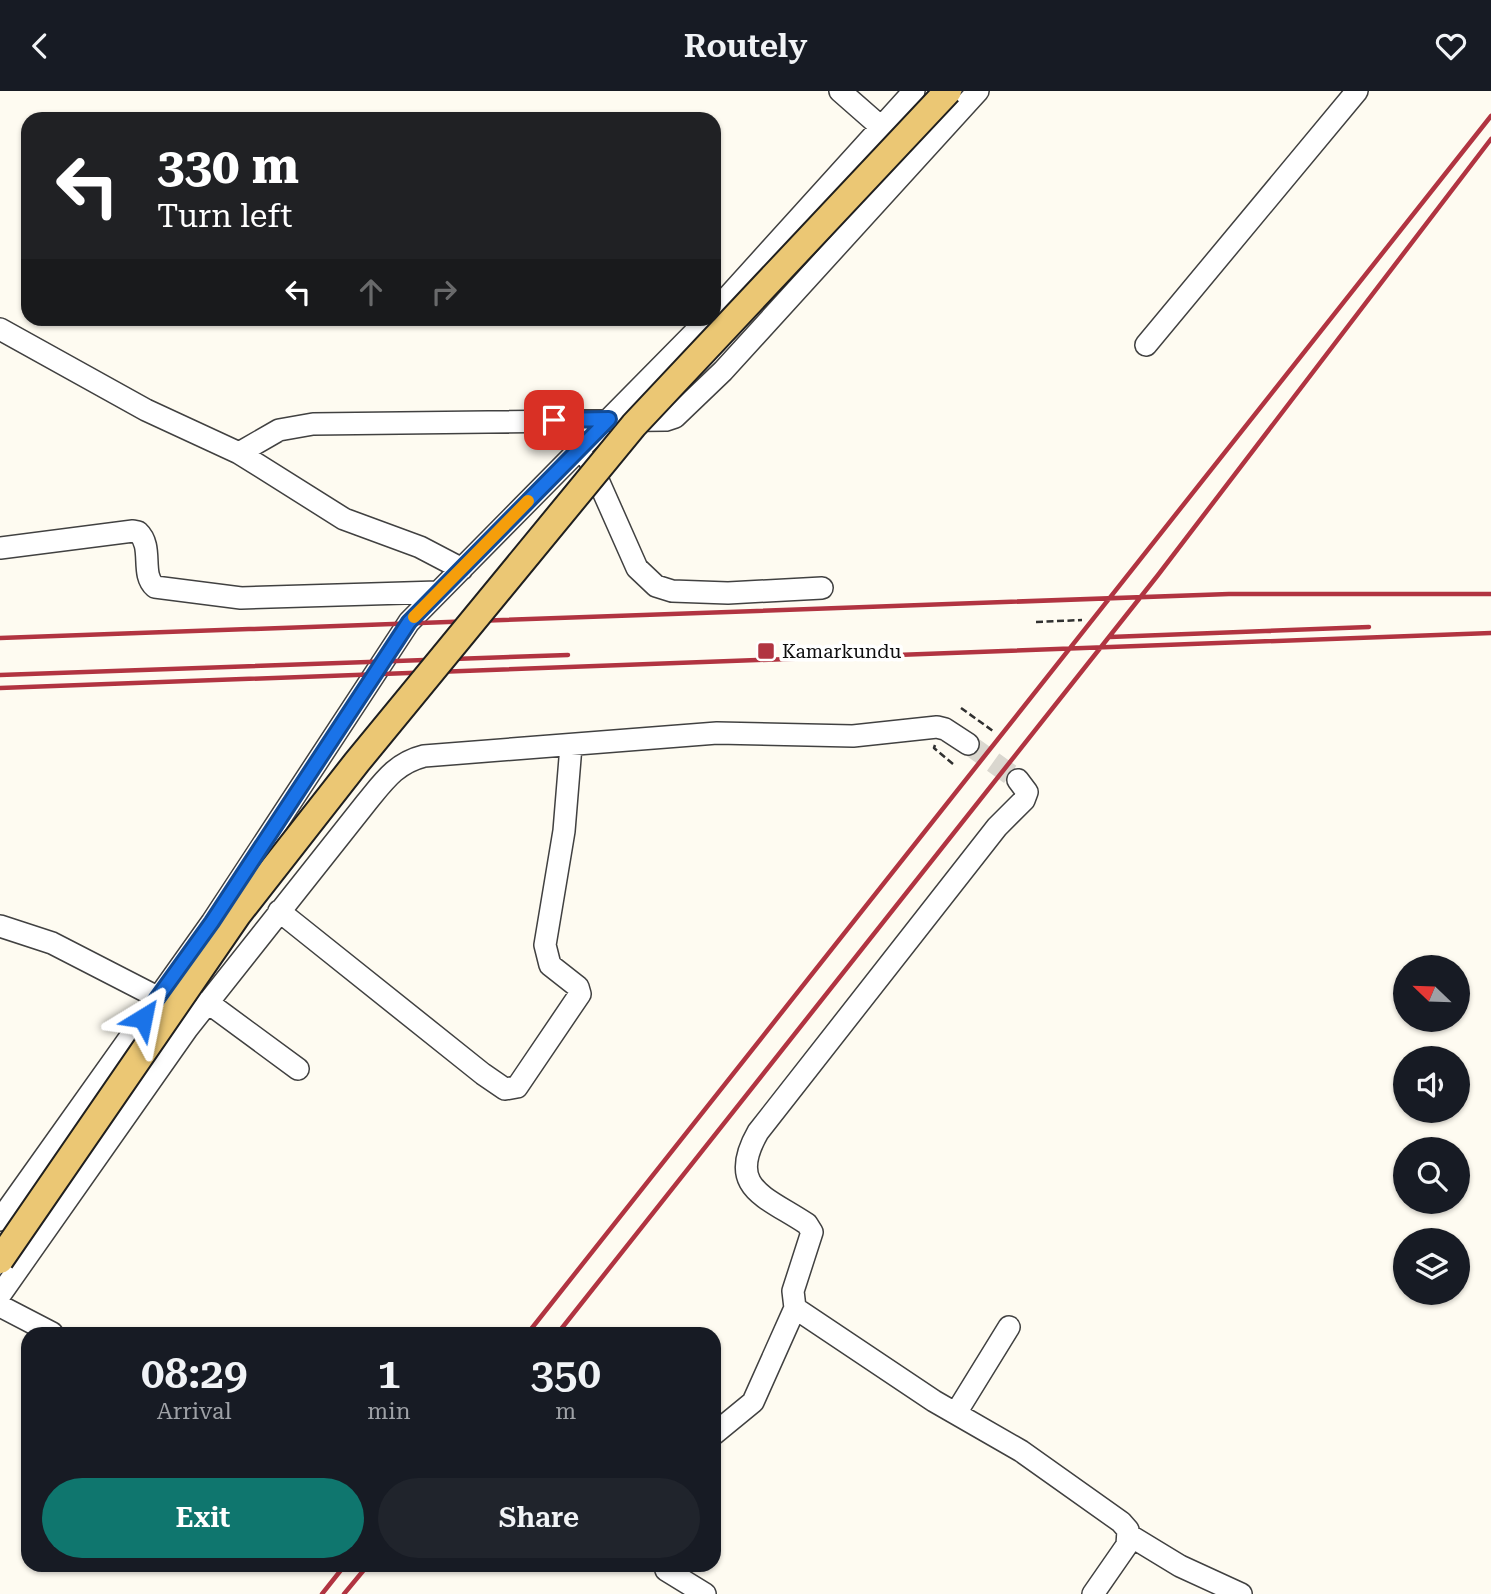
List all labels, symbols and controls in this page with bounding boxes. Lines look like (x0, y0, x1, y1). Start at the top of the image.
icon: back (21, 27, 59, 65)
text: Routely (684, 27, 807, 65)
icon: heart (1432, 27, 1470, 65)
text: 330 m (157, 138, 299, 195)
icon: left (42, 140, 133, 231)
text: Turn left (157, 197, 292, 235)
icon: left (279, 273, 317, 311)
icon: ahead (352, 273, 390, 311)
icon: right (425, 273, 463, 311)
pin (524, 390, 584, 450)
icon: arrive (535, 401, 573, 439)
place label: Kamarkundu (782, 640, 901, 663)
marker: Kamarkundu (756, 641, 776, 661)
north arrow (1393, 955, 1470, 1033)
map controls (1393, 955, 1470, 1305)
position arrow (106, 981, 180, 1055)
button: sound (1393, 1046, 1470, 1123)
button: search (1393, 1137, 1470, 1214)
button: layers (1393, 1228, 1470, 1305)
text: 08:29 (141, 1349, 247, 1398)
text: 1 (377, 1349, 401, 1398)
text: 350 (530, 1349, 601, 1398)
text: Arrival (157, 1398, 232, 1425)
text: min (367, 1398, 411, 1425)
text: m (555, 1398, 576, 1425)
button: Exit (42, 1478, 364, 1558)
button: Share (378, 1478, 700, 1558)

